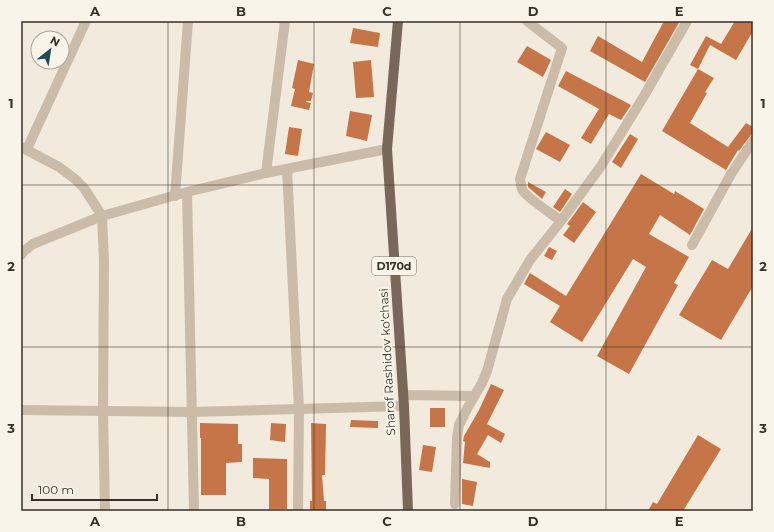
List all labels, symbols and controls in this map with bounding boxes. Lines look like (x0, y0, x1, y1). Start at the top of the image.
text: A (89, 3, 101, 19)
text: B (236, 3, 246, 19)
text: C (382, 3, 392, 19)
text: D (528, 3, 539, 19)
text: E (675, 3, 684, 19)
north arrow (30, 30, 70, 70)
text: N (48, 33, 62, 50)
text: 1 (8, 95, 14, 111)
text: 1 (760, 95, 766, 111)
road number: D170d (372, 257, 416, 275)
text: 2 (7, 258, 15, 274)
text: 2 (759, 258, 767, 274)
street label: Sharof Rashidov ko'chasi (376, 288, 398, 436)
text: 3 (6, 420, 15, 436)
text: 3 (758, 420, 767, 436)
scale bar (32, 476, 157, 502)
text: 100 m (38, 482, 74, 497)
text: A (89, 513, 101, 529)
text: B (236, 513, 246, 529)
text: C (382, 513, 392, 529)
text: D (528, 513, 539, 529)
text: E (675, 513, 684, 529)

